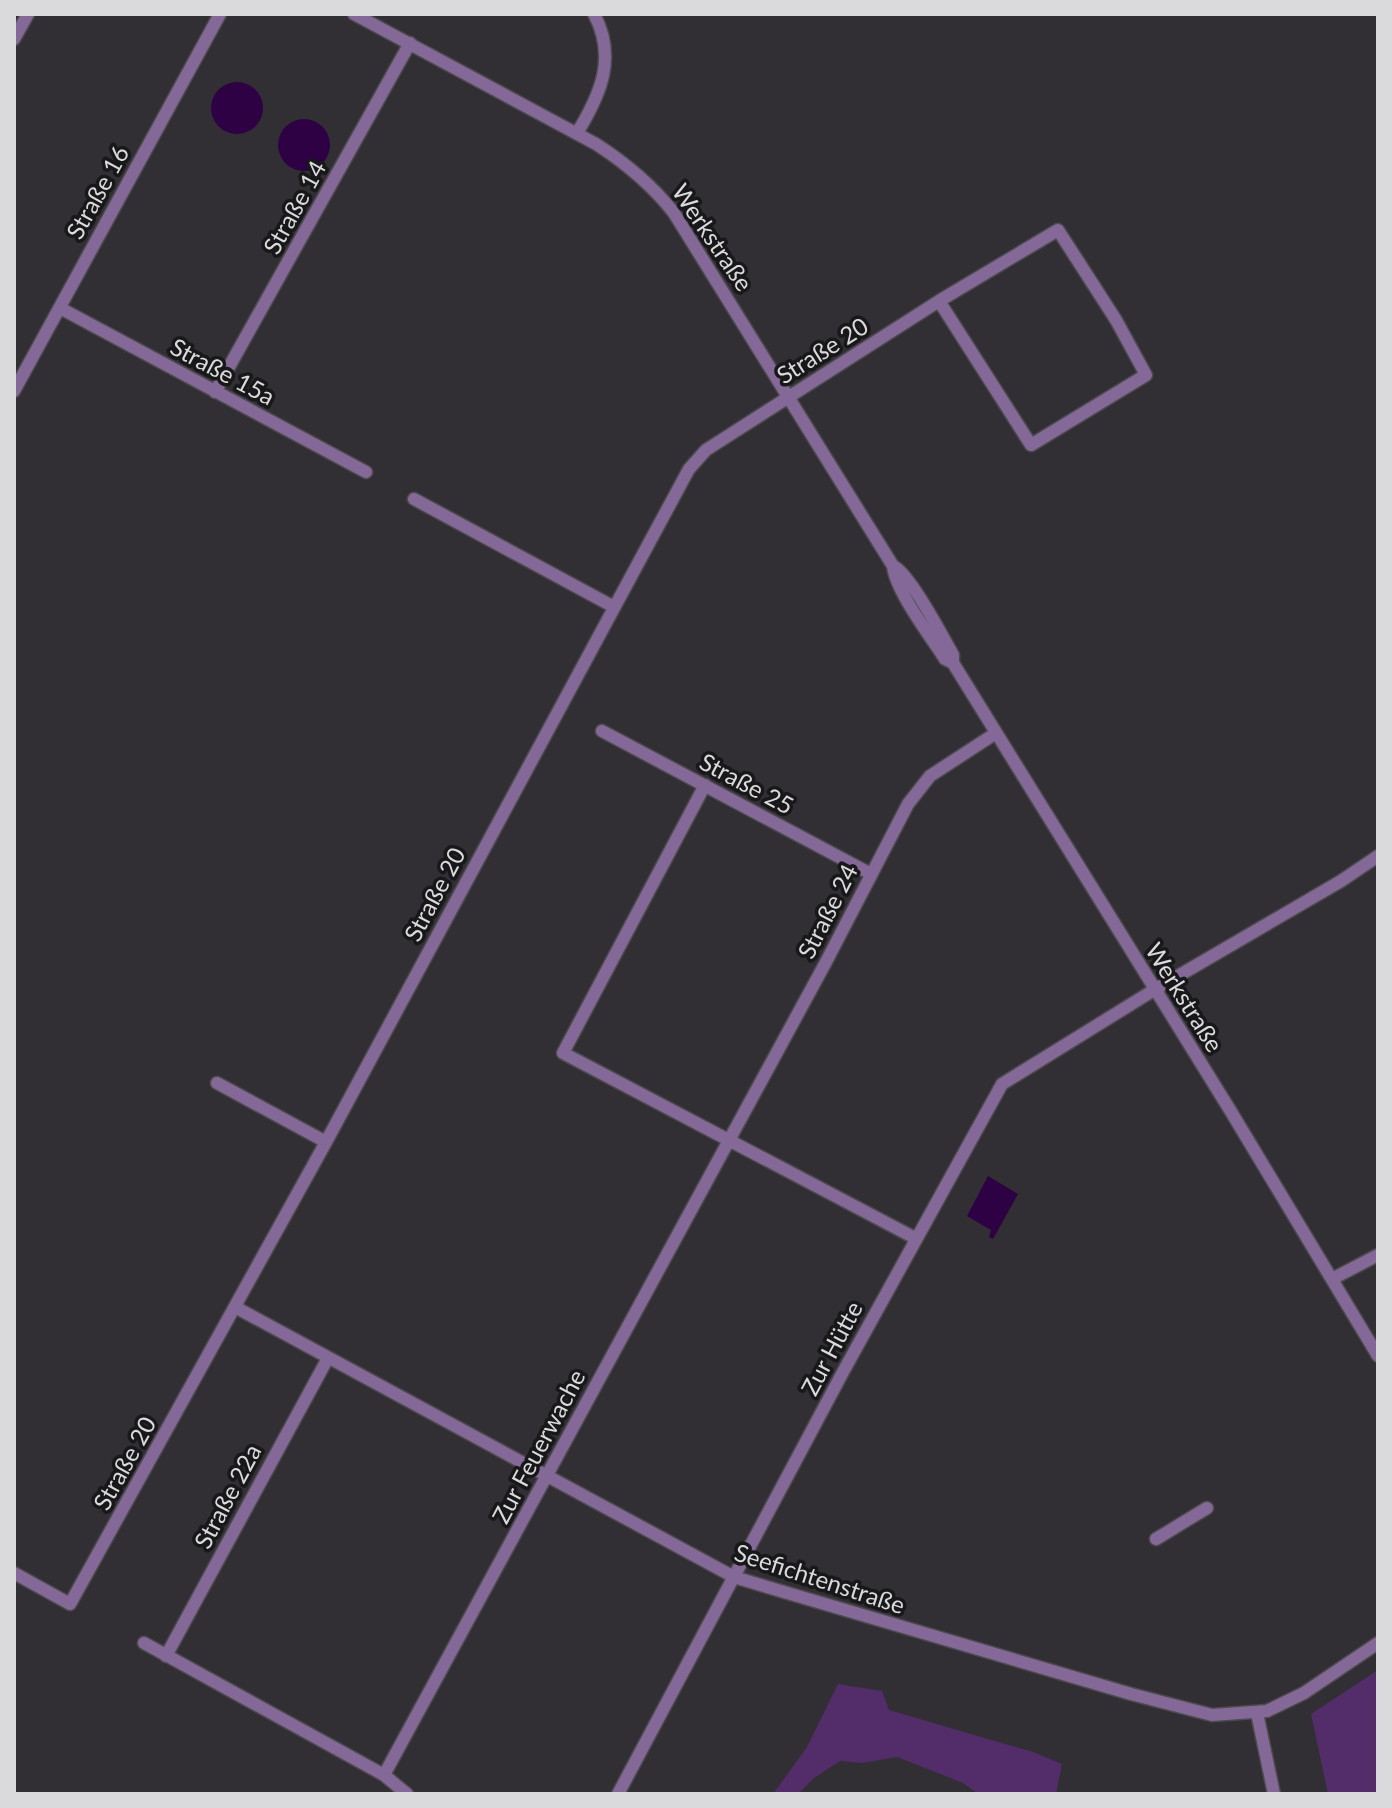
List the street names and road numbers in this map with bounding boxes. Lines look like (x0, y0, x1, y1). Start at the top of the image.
street label: Straße 16 (60, 140, 134, 244)
street label: Straße 14 (257, 155, 331, 259)
street label: Werkstraße (667, 178, 759, 296)
street label: Straße 20 (771, 311, 873, 389)
street label: Straße 15a (166, 331, 280, 411)
street label: Straße 25 (695, 746, 799, 820)
street label: Straße 20 (397, 842, 471, 946)
street label: Straße 24 (791, 859, 863, 963)
street label: Werkstraße (1140, 937, 1230, 1057)
street label: Zur Hütte (794, 1296, 868, 1400)
street label: Zur Feuerwache (485, 1364, 591, 1528)
street label: Straße 20 (87, 1411, 161, 1515)
street label: Straße 22a (187, 1439, 267, 1553)
street label: Seefichtenstraße (731, 1537, 909, 1619)

